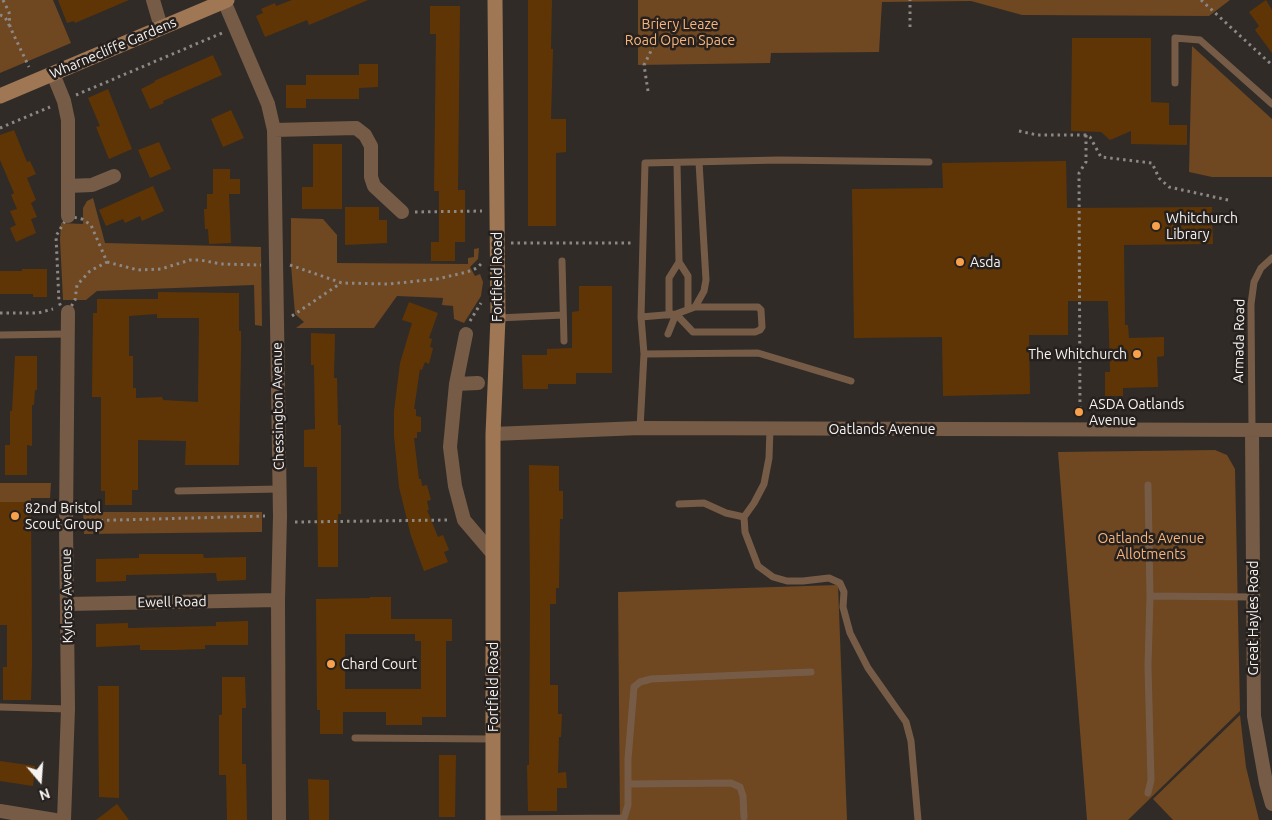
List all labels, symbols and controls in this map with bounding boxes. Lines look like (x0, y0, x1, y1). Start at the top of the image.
street label: Wharnecliffe Gardens (47, 14, 179, 82)
park label: Briery Leaze Road Open Space (625, 16, 735, 48)
place label: Whitchurch Library (1166, 210, 1238, 242)
marker: Whitchurch Library (1150, 220, 1162, 232)
street label: Fortfield Road (489, 232, 505, 322)
place label: Asda (970, 254, 1001, 270)
marker: Asda (954, 256, 966, 268)
street label: Armada Road (1230, 299, 1248, 383)
street label: Chessington Avenue (268, 342, 288, 470)
place label: The Whitchurch (1028, 346, 1127, 362)
marker: The Whitchurch (1131, 348, 1143, 360)
place label: ASDA Oatlands Avenue (1089, 396, 1184, 428)
marker: ASDA Oatlands Avenue (1073, 406, 1085, 418)
street label: Oatlands Avenue (828, 421, 936, 437)
place label: 82nd Bristol Scout Group (25, 500, 103, 532)
marker: 82nd Bristol Scout Group (9, 510, 21, 522)
park label: Oatlands Avenue Allotments (1097, 530, 1205, 562)
street label: Kylross Avenue (58, 548, 76, 644)
street label: Great Hayles Road (1245, 561, 1261, 675)
street label: Ewell Road (137, 593, 207, 611)
street label: Fortfield Road (485, 642, 501, 732)
place label: Chard Court (341, 656, 417, 672)
marker: Chard Court (325, 658, 337, 670)
north arrow (15, 755, 65, 805)
text: N (37, 785, 52, 803)

